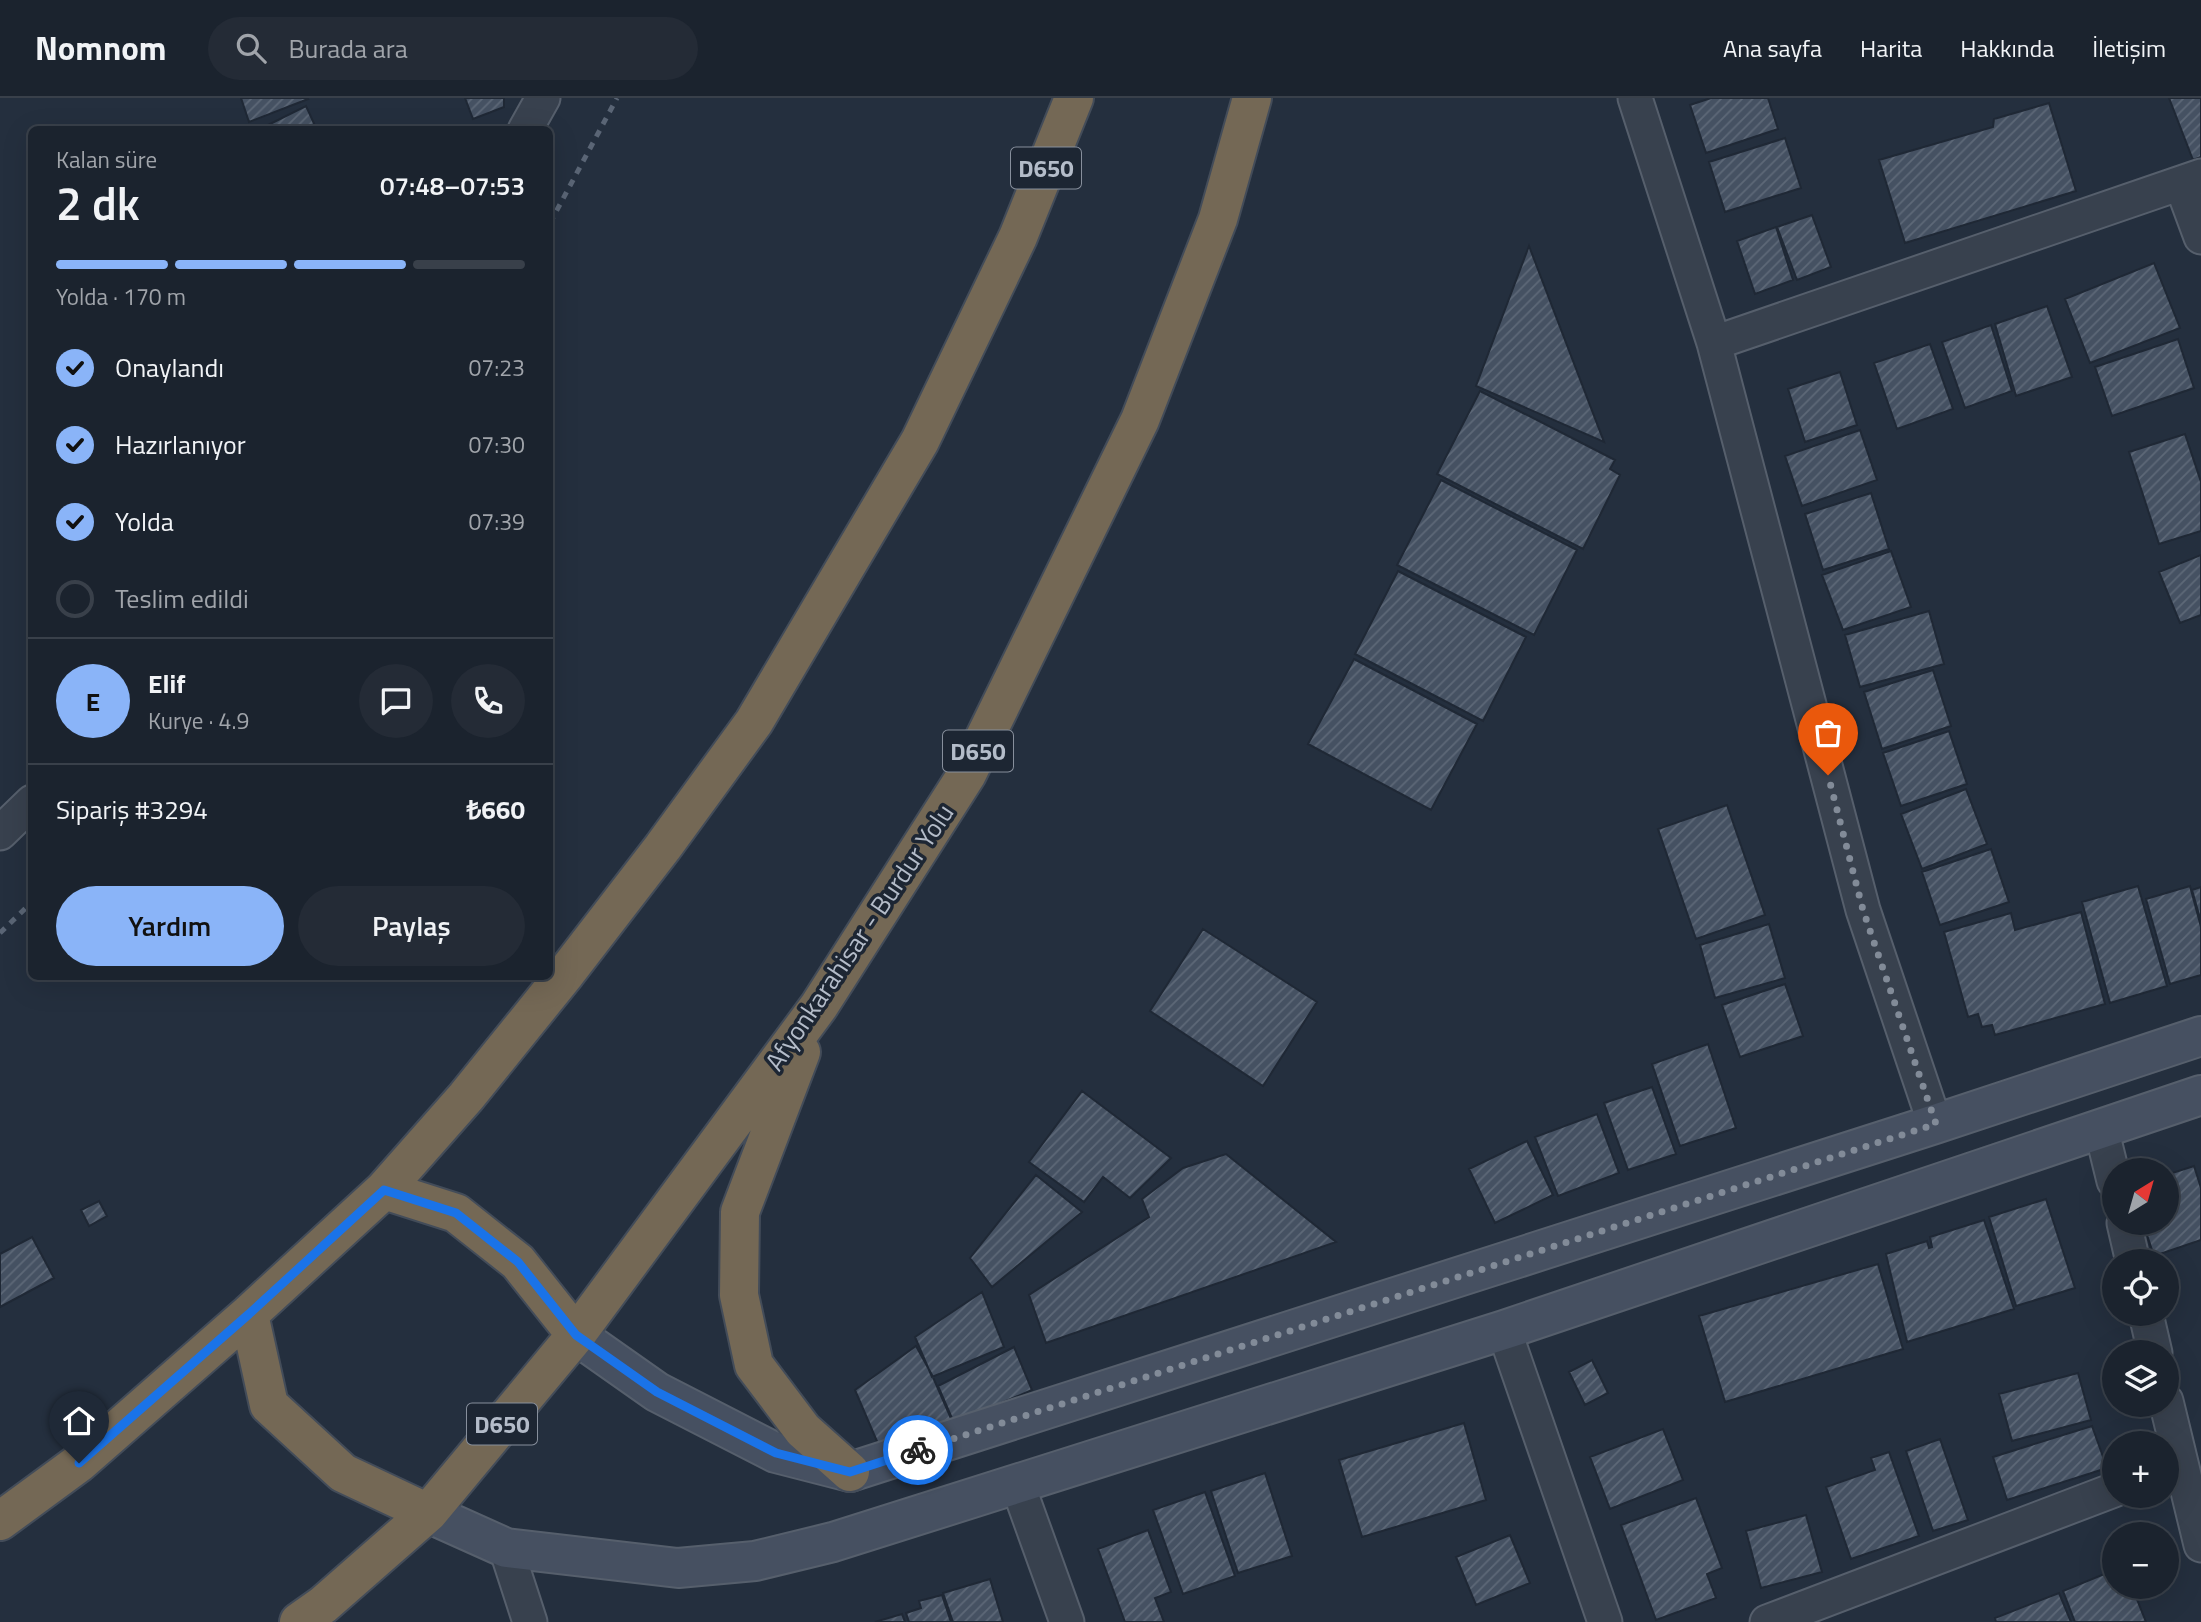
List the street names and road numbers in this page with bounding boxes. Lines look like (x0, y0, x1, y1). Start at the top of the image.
road number: D650 (1011, 148, 1081, 188)
road number: D650 (943, 730, 1013, 772)
street label: Afyonkarahisar - Burdur Yolu (755, 796, 963, 1078)
road number: D650 (467, 1404, 537, 1444)

